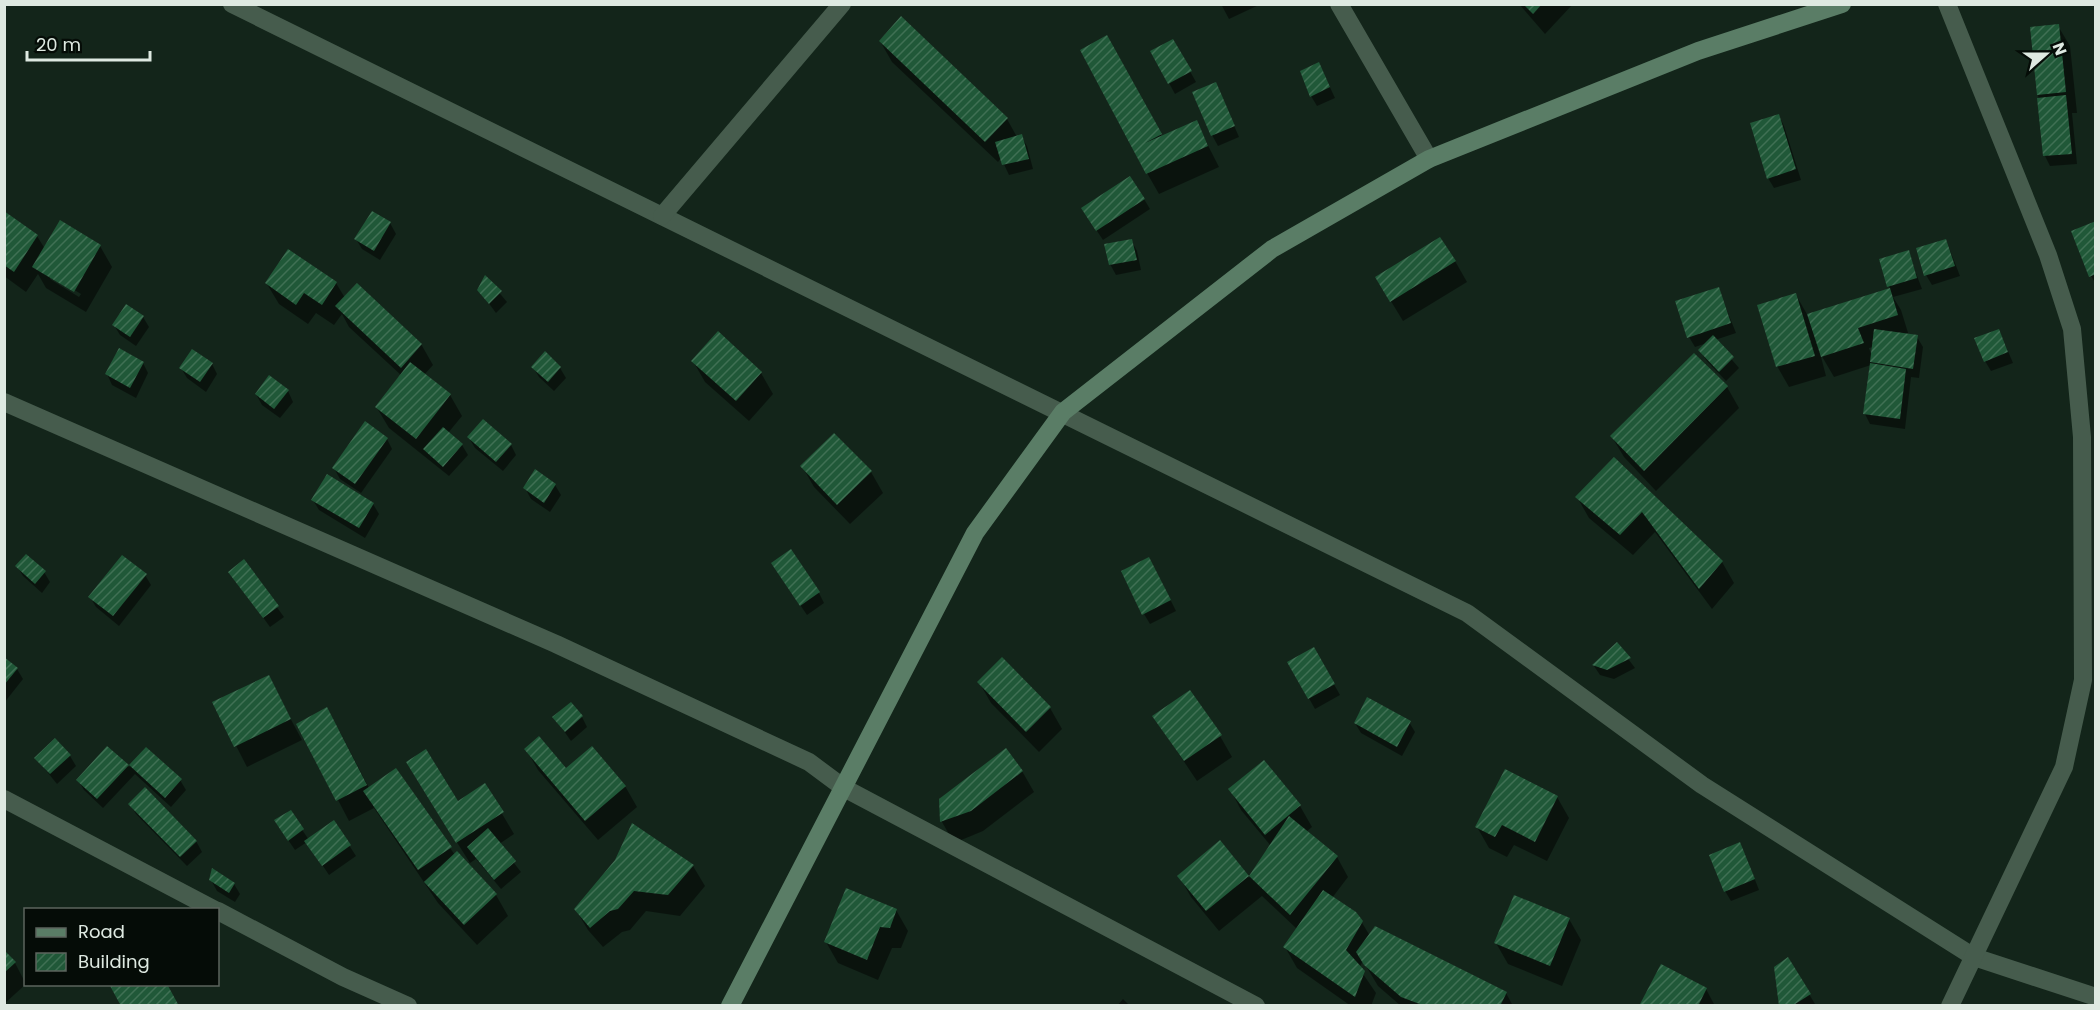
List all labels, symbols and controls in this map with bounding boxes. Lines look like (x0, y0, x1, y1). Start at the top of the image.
scale bar (27, 24, 150, 62)
north arrow (2016, 24, 2076, 84)
text: 20 m (36, 32, 81, 57)
text: N (2047, 39, 2072, 59)
legend (24, 908, 219, 986)
text: Road (78, 919, 125, 944)
text: Building (78, 949, 150, 974)

